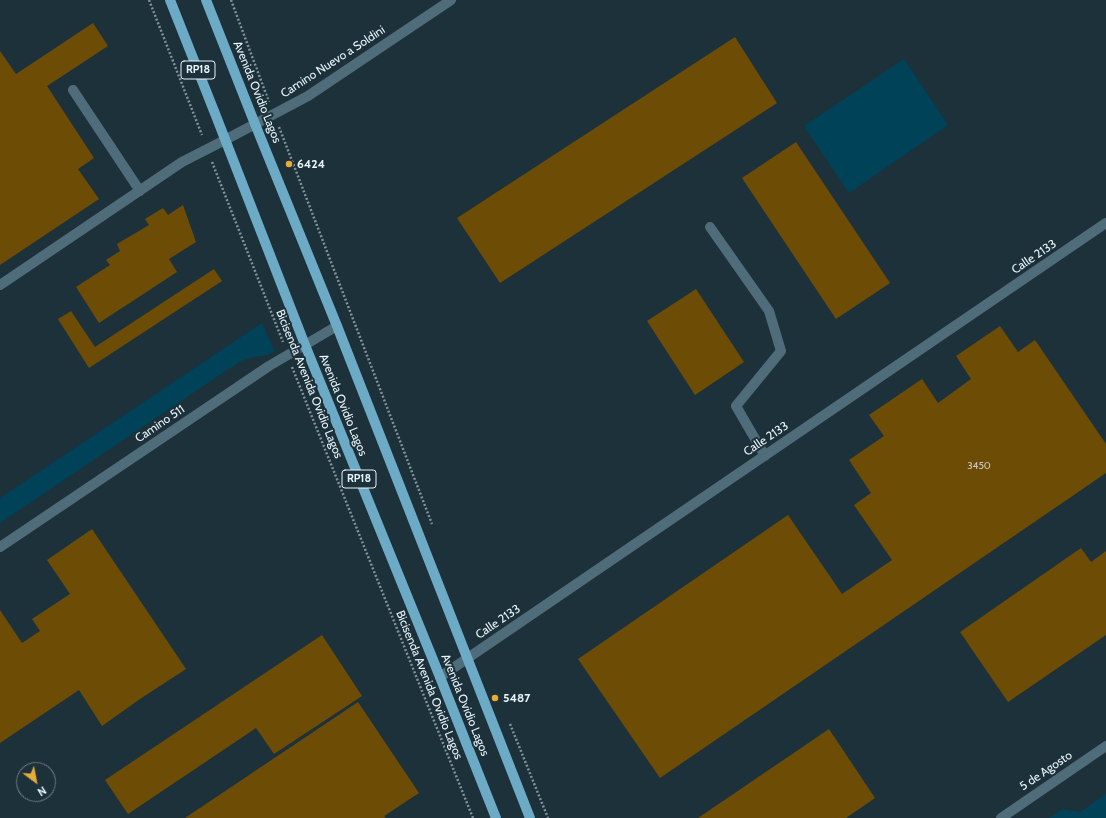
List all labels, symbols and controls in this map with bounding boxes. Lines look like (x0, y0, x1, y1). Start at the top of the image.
street label: Camino Nuevo a Soldini (278, 23, 388, 101)
street label: Avenida Ovidio Lagos (230, 39, 284, 145)
road number: RP18 (181, 61, 215, 79)
place label: 6424 (297, 157, 325, 171)
marker: 6424 (284, 159, 294, 169)
street label: Calle 2133 (1009, 237, 1059, 277)
street label: Bicisenda Avenida Ovidio Lagos (272, 307, 346, 461)
street label: Avenida Ovidio Lagos (316, 352, 370, 458)
street label: Camino 511 (133, 402, 187, 446)
street label: Calle 2133 (741, 419, 791, 459)
house number: 3450 (967, 460, 991, 472)
road number: RP18 (342, 470, 376, 488)
street label: Calle 2133 (473, 602, 523, 642)
street label: Bicisenda Avenida Ovidio Lagos (392, 608, 466, 762)
street label: Avenida Ovidio Lagos (438, 652, 492, 758)
place label: 5487 (503, 691, 530, 705)
marker: 5487 (490, 693, 500, 703)
street label: 5 de Agosto (1017, 748, 1075, 794)
north arrow (16, 762, 56, 802)
text: N (35, 783, 49, 799)

